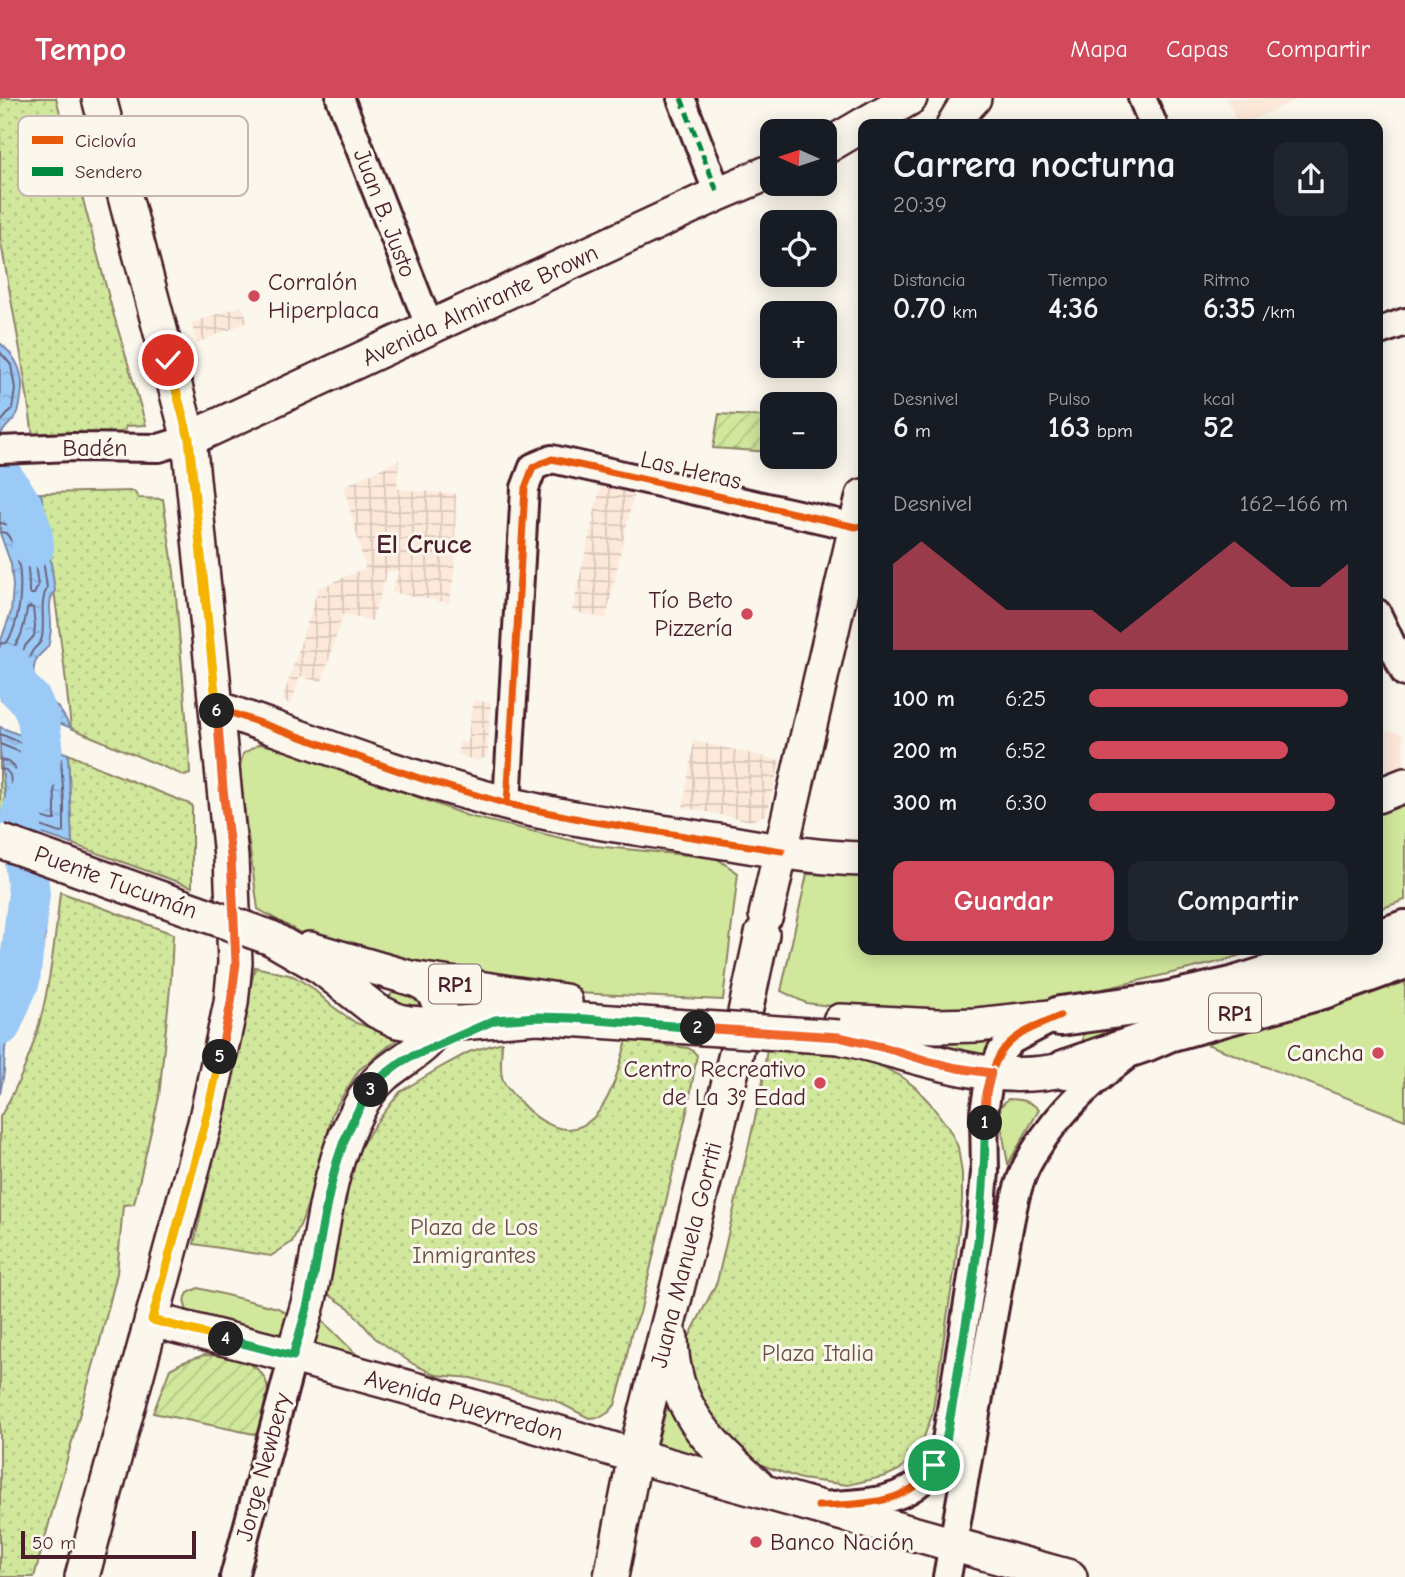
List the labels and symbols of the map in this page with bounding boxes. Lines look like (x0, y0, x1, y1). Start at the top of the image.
legend (18, 116, 248, 196)
north arrow (760, 119, 836, 196)
text: Ciclovía (75, 130, 136, 152)
street label: Juan B. Justo (348, 145, 422, 281)
text: Sendero (75, 161, 142, 183)
street label: Avenida Almirante Brown (358, 238, 602, 372)
place label: Corralón Hiperplaca (268, 268, 379, 324)
marker: Corralón Hiperplaca (246, 288, 262, 304)
pin (138, 330, 198, 390)
street label: Badén (62, 434, 128, 462)
street label: Las Heras (638, 445, 744, 495)
district label: El Cruce (376, 530, 472, 560)
place label: Tío Beto Pizzería (649, 586, 733, 642)
marker: Tío Beto Pizzería (739, 606, 755, 622)
pin: 6 (200, 694, 234, 728)
street label: Puente Tucumán (31, 840, 201, 924)
road number: RP1 (429, 964, 481, 1004)
road number: RP1 (1209, 994, 1261, 1032)
pin: 2 (680, 1010, 716, 1046)
place label: Cancha (1287, 1039, 1364, 1067)
pin: 5 (202, 1040, 238, 1074)
marker: Cancha (1370, 1045, 1386, 1061)
place label: Centro Recreativo de La 3º Edad (624, 1055, 806, 1111)
pin: 3 (354, 1072, 388, 1108)
marker: Centro Recreativo de La 3º Edad (812, 1075, 828, 1091)
pin: 1 (968, 1105, 1002, 1140)
street label: Juana Manuela Gorriti (644, 1139, 728, 1371)
park label: Plaza de Los Inmigrantes (410, 1213, 538, 1269)
pin: 4 (208, 1322, 244, 1356)
park label: Plaza Italia (762, 1339, 874, 1367)
street label: Avenida Pueyrredon (362, 1363, 566, 1447)
street label: Jorge Newbery (230, 1389, 296, 1544)
pin (904, 1435, 964, 1495)
scale bar (21, 1528, 196, 1560)
place label: Banco Nación (770, 1528, 914, 1556)
marker: Banco Nación (748, 1534, 764, 1550)

